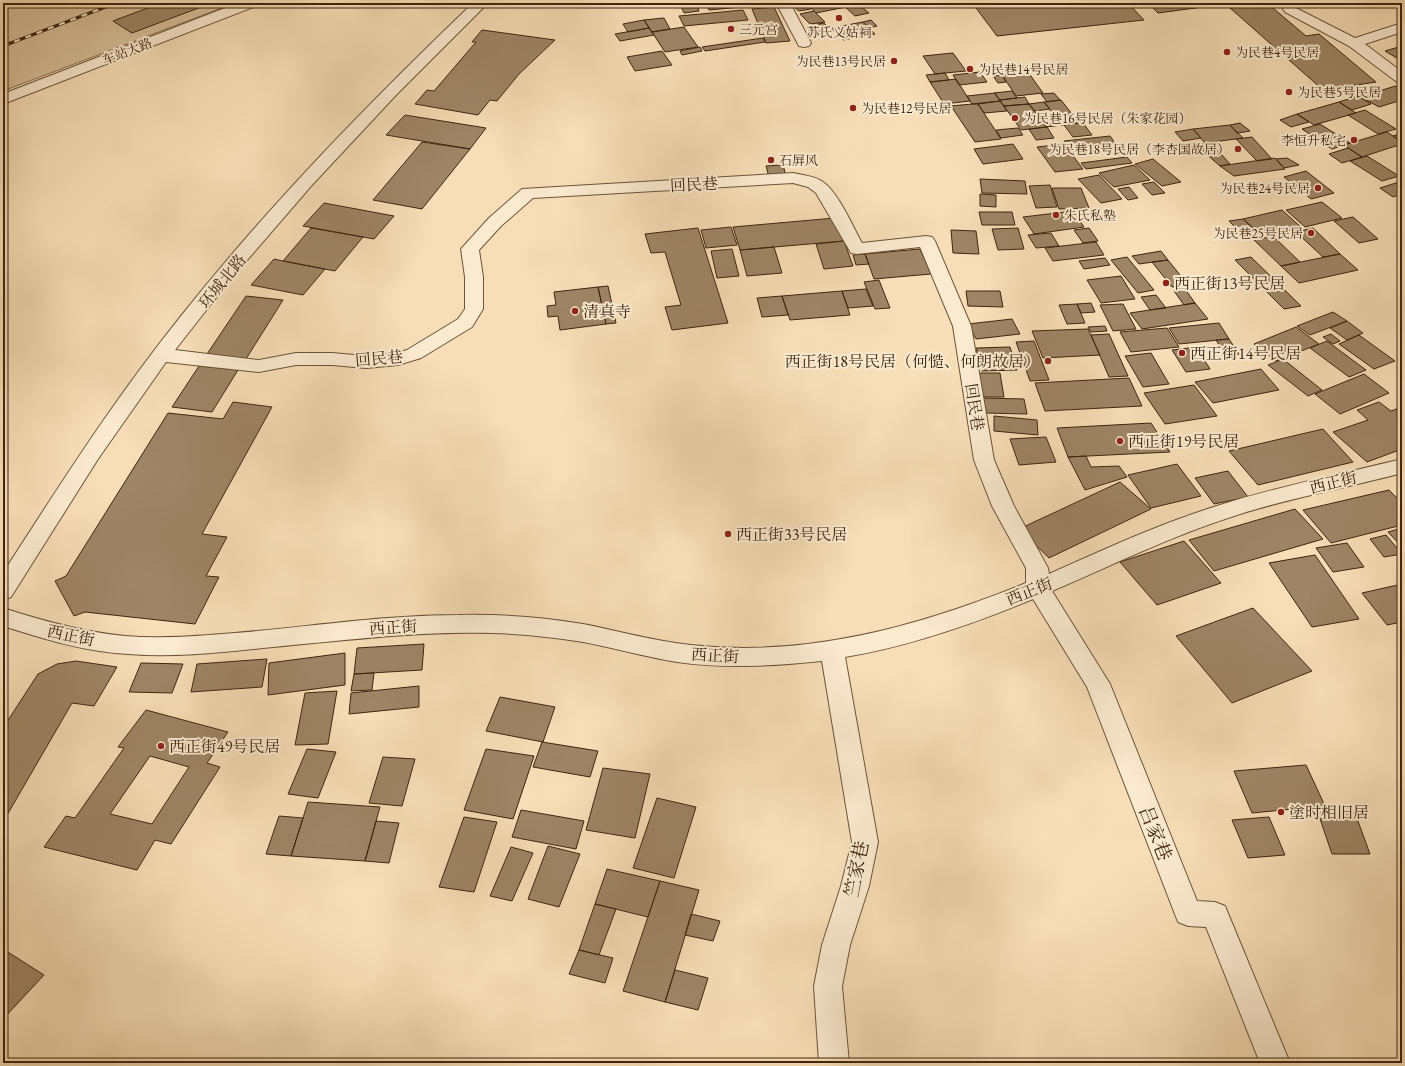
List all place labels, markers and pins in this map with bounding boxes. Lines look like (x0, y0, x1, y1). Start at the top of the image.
marker: 苏氏义姑祠 (834, 13, 844, 23)
place label: 三元宫 (739, 21, 778, 38)
marker: 三元宫 (726, 24, 736, 34)
place label: 苏氏义姑祠 (806, 24, 872, 41)
place label: 为民巷4号民居 (1235, 44, 1319, 61)
marker: 为民巷4号民居 (1222, 47, 1232, 57)
place label: 为民巷13号民居 (796, 53, 886, 70)
marker: 为民巷13号民居 (889, 56, 899, 66)
place label: 为民巷14号民居 (978, 61, 1068, 78)
marker: 为民巷14号民居 (965, 64, 975, 74)
place label: 为民巷5号民居 (1297, 84, 1381, 101)
marker: 为民巷5号民居 (1284, 87, 1294, 97)
place label: 为民巷12号民居 (861, 100, 951, 117)
marker: 为民巷12号民居 (848, 103, 858, 113)
place label: 为民巷16号民居（朱家花园） (1023, 110, 1191, 127)
marker: 为民巷16号民居（朱家花园） (1010, 113, 1020, 123)
place label: 李恒升私宅 (1281, 132, 1346, 149)
marker: 李恒升私宅 (1349, 135, 1359, 145)
place label: 为民巷18号民居（李杏国故居） (1049, 141, 1230, 158)
marker: 为民巷18号民居（李杏国故居） (1233, 144, 1243, 154)
place label: 石屏风 (779, 152, 818, 169)
marker: 石屏风 (766, 155, 776, 165)
place label: 为民巷24号民居 (1220, 180, 1310, 197)
marker: 为民巷24号民居 (1313, 183, 1323, 193)
place label: 朱氏私塾 (1064, 207, 1116, 224)
marker: 朱氏私塾 (1051, 210, 1061, 220)
place label: 为民巷25号民居 (1213, 225, 1303, 242)
marker: 为民巷25号民居 (1306, 228, 1316, 238)
place label: 西正街13号民居 (1174, 273, 1285, 294)
marker: 西正街13号民居 (1161, 278, 1171, 288)
place label: 清真寺 (583, 301, 631, 322)
marker: 清真寺 (570, 306, 580, 316)
place label: 西正街14号民居 (1190, 343, 1301, 364)
marker: 西正街14号民居 (1177, 348, 1187, 358)
place label: 西正街18号民居（何慥、何朗故居） (785, 351, 1040, 372)
marker: 西正街18号民居（何慥、何朗故居） (1043, 356, 1053, 366)
place label: 西正街19号民居 (1128, 431, 1239, 452)
marker: 西正街19号民居 (1115, 436, 1125, 446)
place label: 西正街33号民居 (736, 524, 847, 545)
marker: 西正街33号民居 (723, 529, 733, 539)
place label: 西正街49号民居 (169, 736, 280, 757)
marker: 西正街49号民居 (156, 741, 166, 751)
place label: 塗时相旧居 (1289, 802, 1369, 823)
marker: 塗时相旧居 (1276, 807, 1286, 817)

